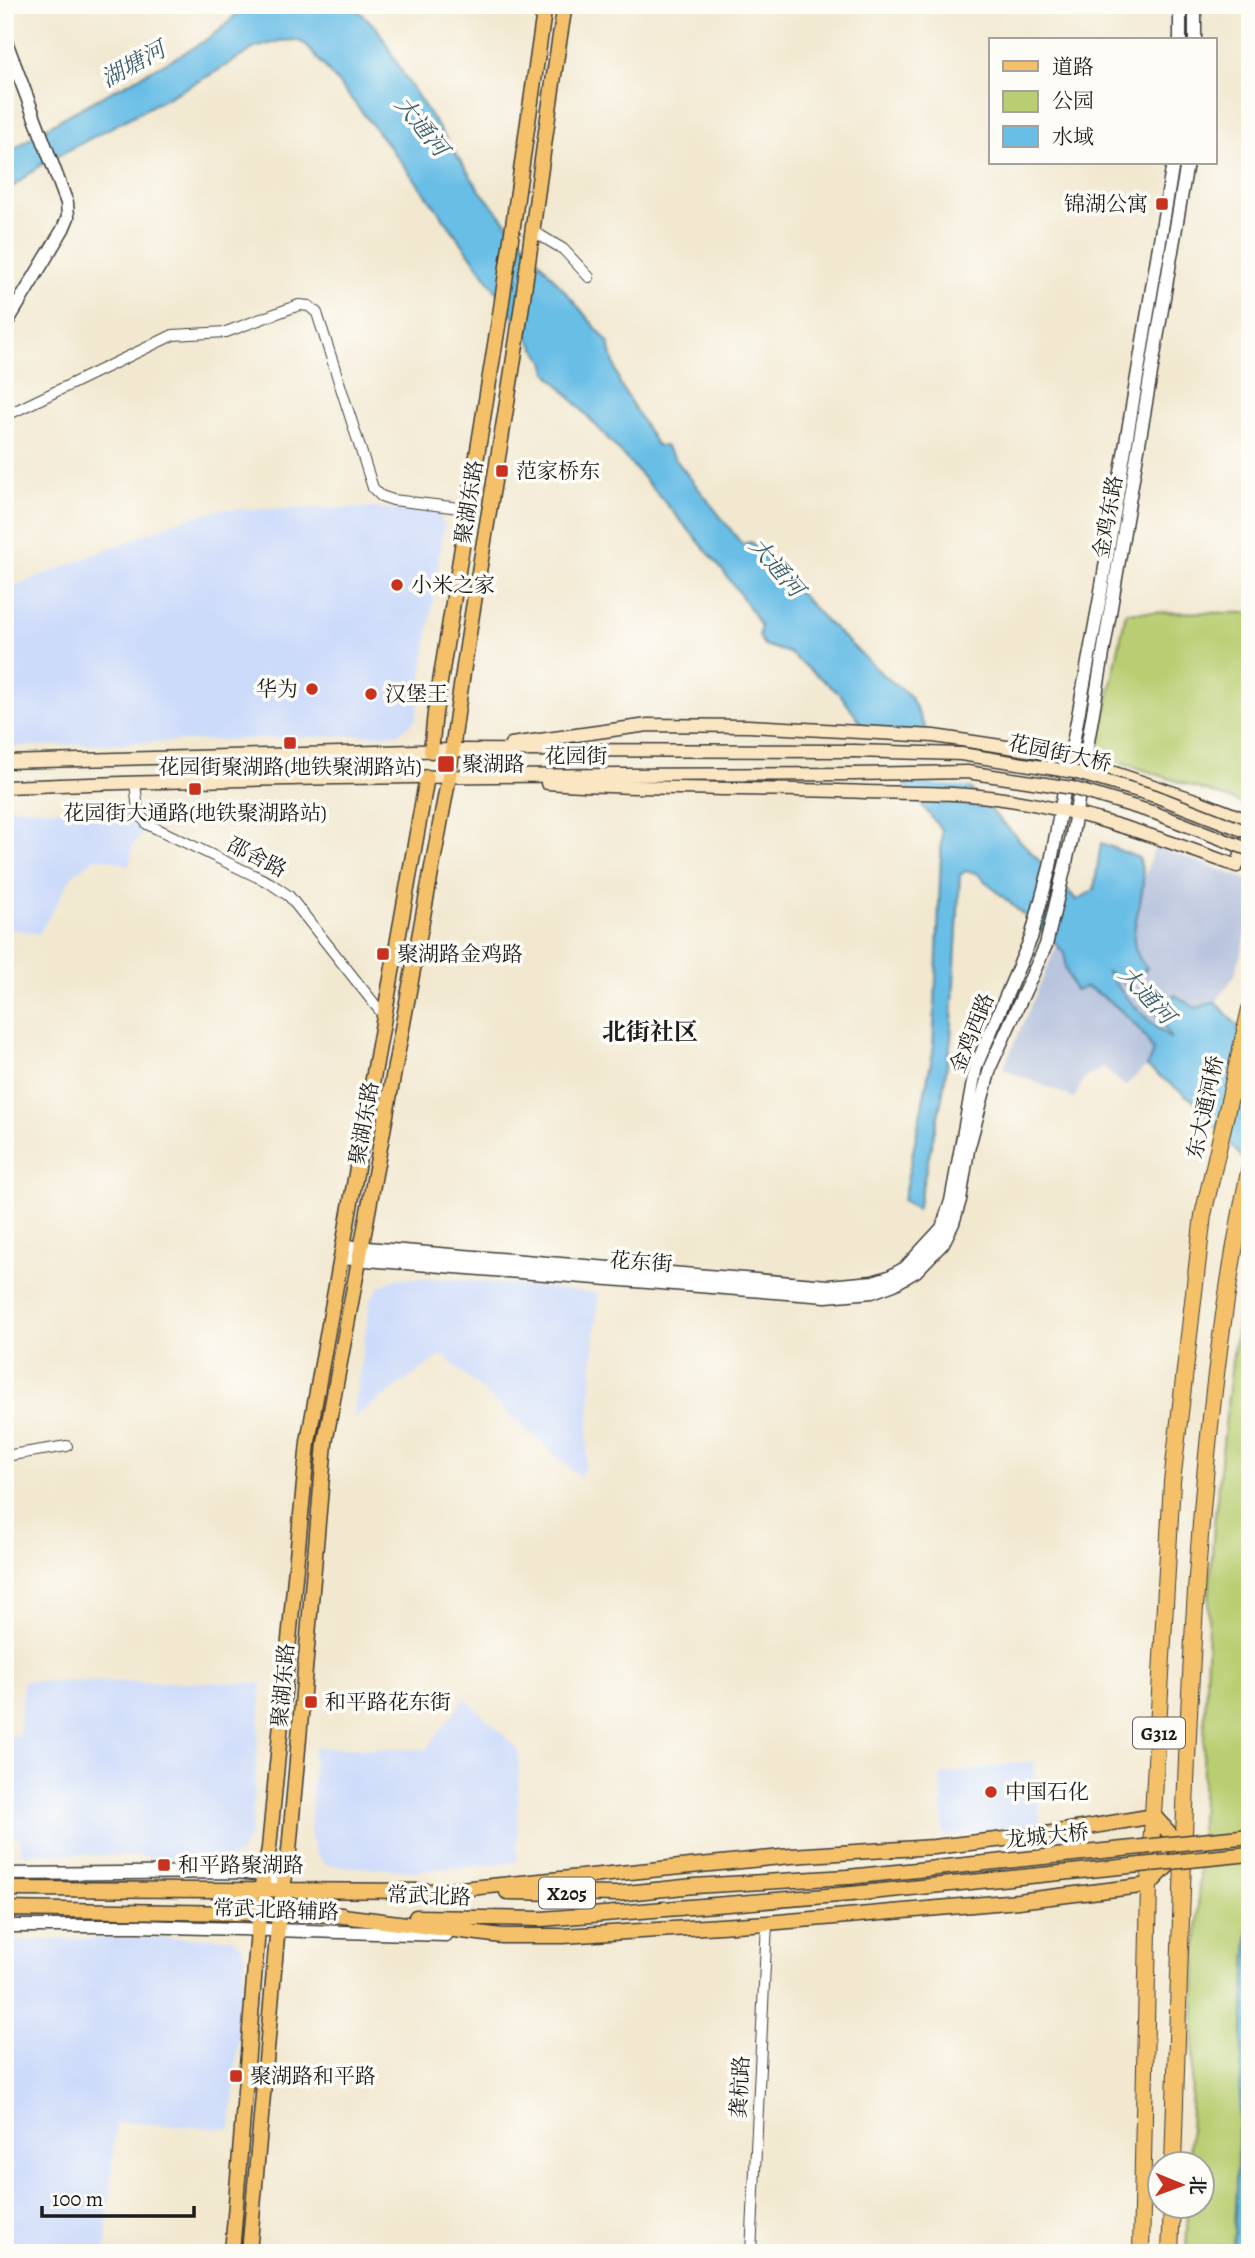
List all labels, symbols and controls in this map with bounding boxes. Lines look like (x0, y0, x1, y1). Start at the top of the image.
water label: 湖塘河 (96, 32, 174, 95)
legend (989, 38, 1216, 164)
text: 道路 (1052, 53, 1094, 81)
text: 公园 (1052, 87, 1094, 115)
water label: 大通河 (388, 90, 458, 166)
text: 水域 (1052, 123, 1094, 151)
place label: 锦湖公寓 (1064, 190, 1148, 218)
marker: 锦湖公寓 (1154, 196, 1170, 212)
place label: 范家桥东 (516, 457, 600, 485)
street label: 聚湖东路 (449, 458, 489, 546)
marker: 范家桥东 (494, 463, 510, 479)
street label: 金鸡东路 (1087, 473, 1129, 561)
water label: 大通河 (742, 531, 814, 607)
place label: 小米之家 (411, 571, 495, 599)
marker: 小米之家 (389, 577, 405, 593)
place label: 华为 (256, 675, 298, 703)
place label: 汉堡王 (385, 680, 448, 708)
marker: 华为 (304, 681, 320, 697)
marker: 汉堡王 (363, 686, 379, 702)
street label: 花园街大桥 (1006, 728, 1114, 778)
marker: 花园街聚湖路(地铁聚湖路站) (282, 735, 298, 751)
street label: 花园街 (545, 742, 608, 770)
place label: 聚湖路 (462, 750, 525, 778)
place label: 花园街聚湖路(地铁聚湖路站) (158, 753, 422, 781)
marker: 聚湖路 (436, 754, 456, 774)
marker: 花园街大通路(地铁聚湖路站) (187, 781, 203, 797)
place label: 花园街大通路(地铁聚湖路站) (63, 799, 327, 827)
street label: 邵舍路 (223, 830, 291, 884)
place label: 聚湖路金鸡路 (397, 940, 523, 968)
marker: 聚湖路金鸡路 (375, 946, 391, 962)
water label: 大通河 (1112, 960, 1184, 1034)
street label: 金鸡西路 (943, 989, 1001, 1077)
district label: 北街社区 (602, 1016, 698, 1048)
street label: 东大通河桥 (1180, 1053, 1230, 1161)
street label: 聚湖东路 (343, 1079, 385, 1167)
street label: 花东街 (609, 1246, 673, 1278)
street label: 聚湖东路 (265, 1642, 301, 1728)
place label: 和平路花东街 (325, 1688, 451, 1716)
marker: 和平路花东街 (303, 1694, 319, 1710)
road number: G312 (1133, 1718, 1185, 1749)
place label: 中国石化 (1005, 1778, 1089, 1806)
marker: 中国石化 (983, 1784, 999, 1800)
street label: 龙城大桥 (1004, 1818, 1090, 1854)
place label: 和平路聚湖路 (178, 1851, 304, 1879)
marker: 和平路聚湖路 (156, 1857, 172, 1873)
road number: X205 (539, 1878, 595, 1909)
street label: 常武北路 (387, 1881, 471, 1911)
street label: 常武北路辅路 (213, 1894, 339, 1926)
street label: 龚杭路 (724, 2055, 756, 2119)
place label: 聚湖路和平路 (250, 2062, 376, 2090)
marker: 聚湖路和平路 (228, 2068, 244, 2084)
north arrow (1146, 2150, 1216, 2220)
scale bar (42, 2174, 194, 2218)
text: 北 (1184, 2176, 1210, 2195)
text: 100 m (52, 2185, 103, 2213)

